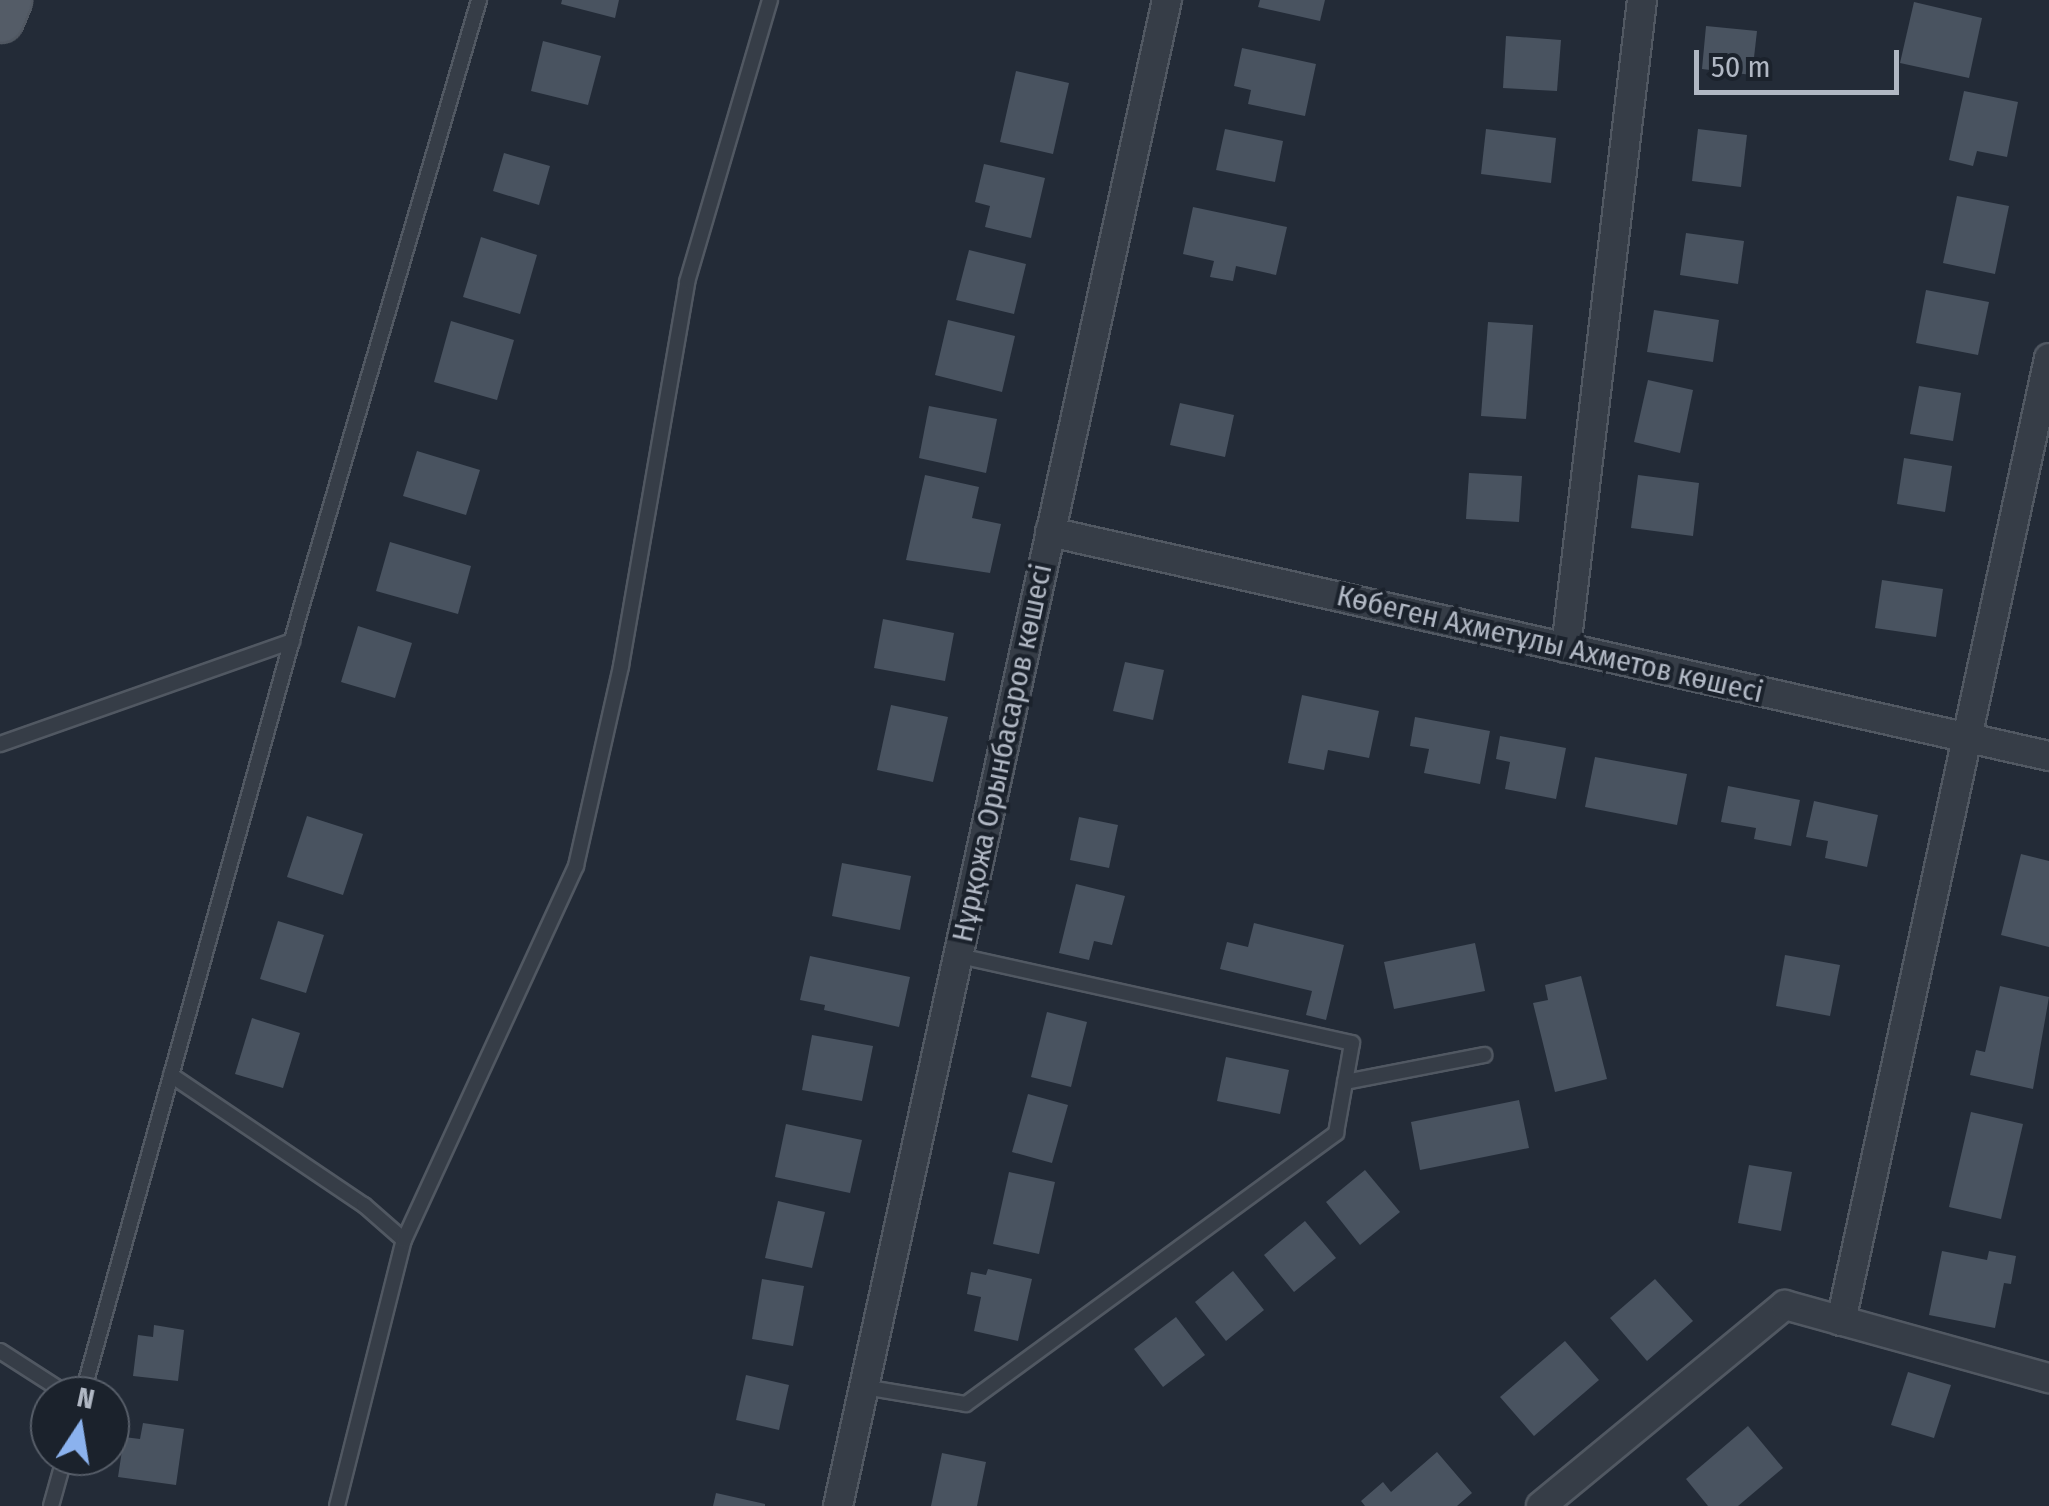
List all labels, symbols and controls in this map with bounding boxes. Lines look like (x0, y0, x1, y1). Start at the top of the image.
scale bar (1699, 30, 1904, 92)
text: 50 m (1711, 49, 1771, 85)
street label: Нұрқожа Орынбасаров көшесі (944, 561, 1060, 945)
street label: Көбеген Ахметұлы Ахметов көшесі (1333, 577, 1767, 711)
north arrow (30, 1376, 130, 1476)
text: N (74, 1380, 98, 1416)

